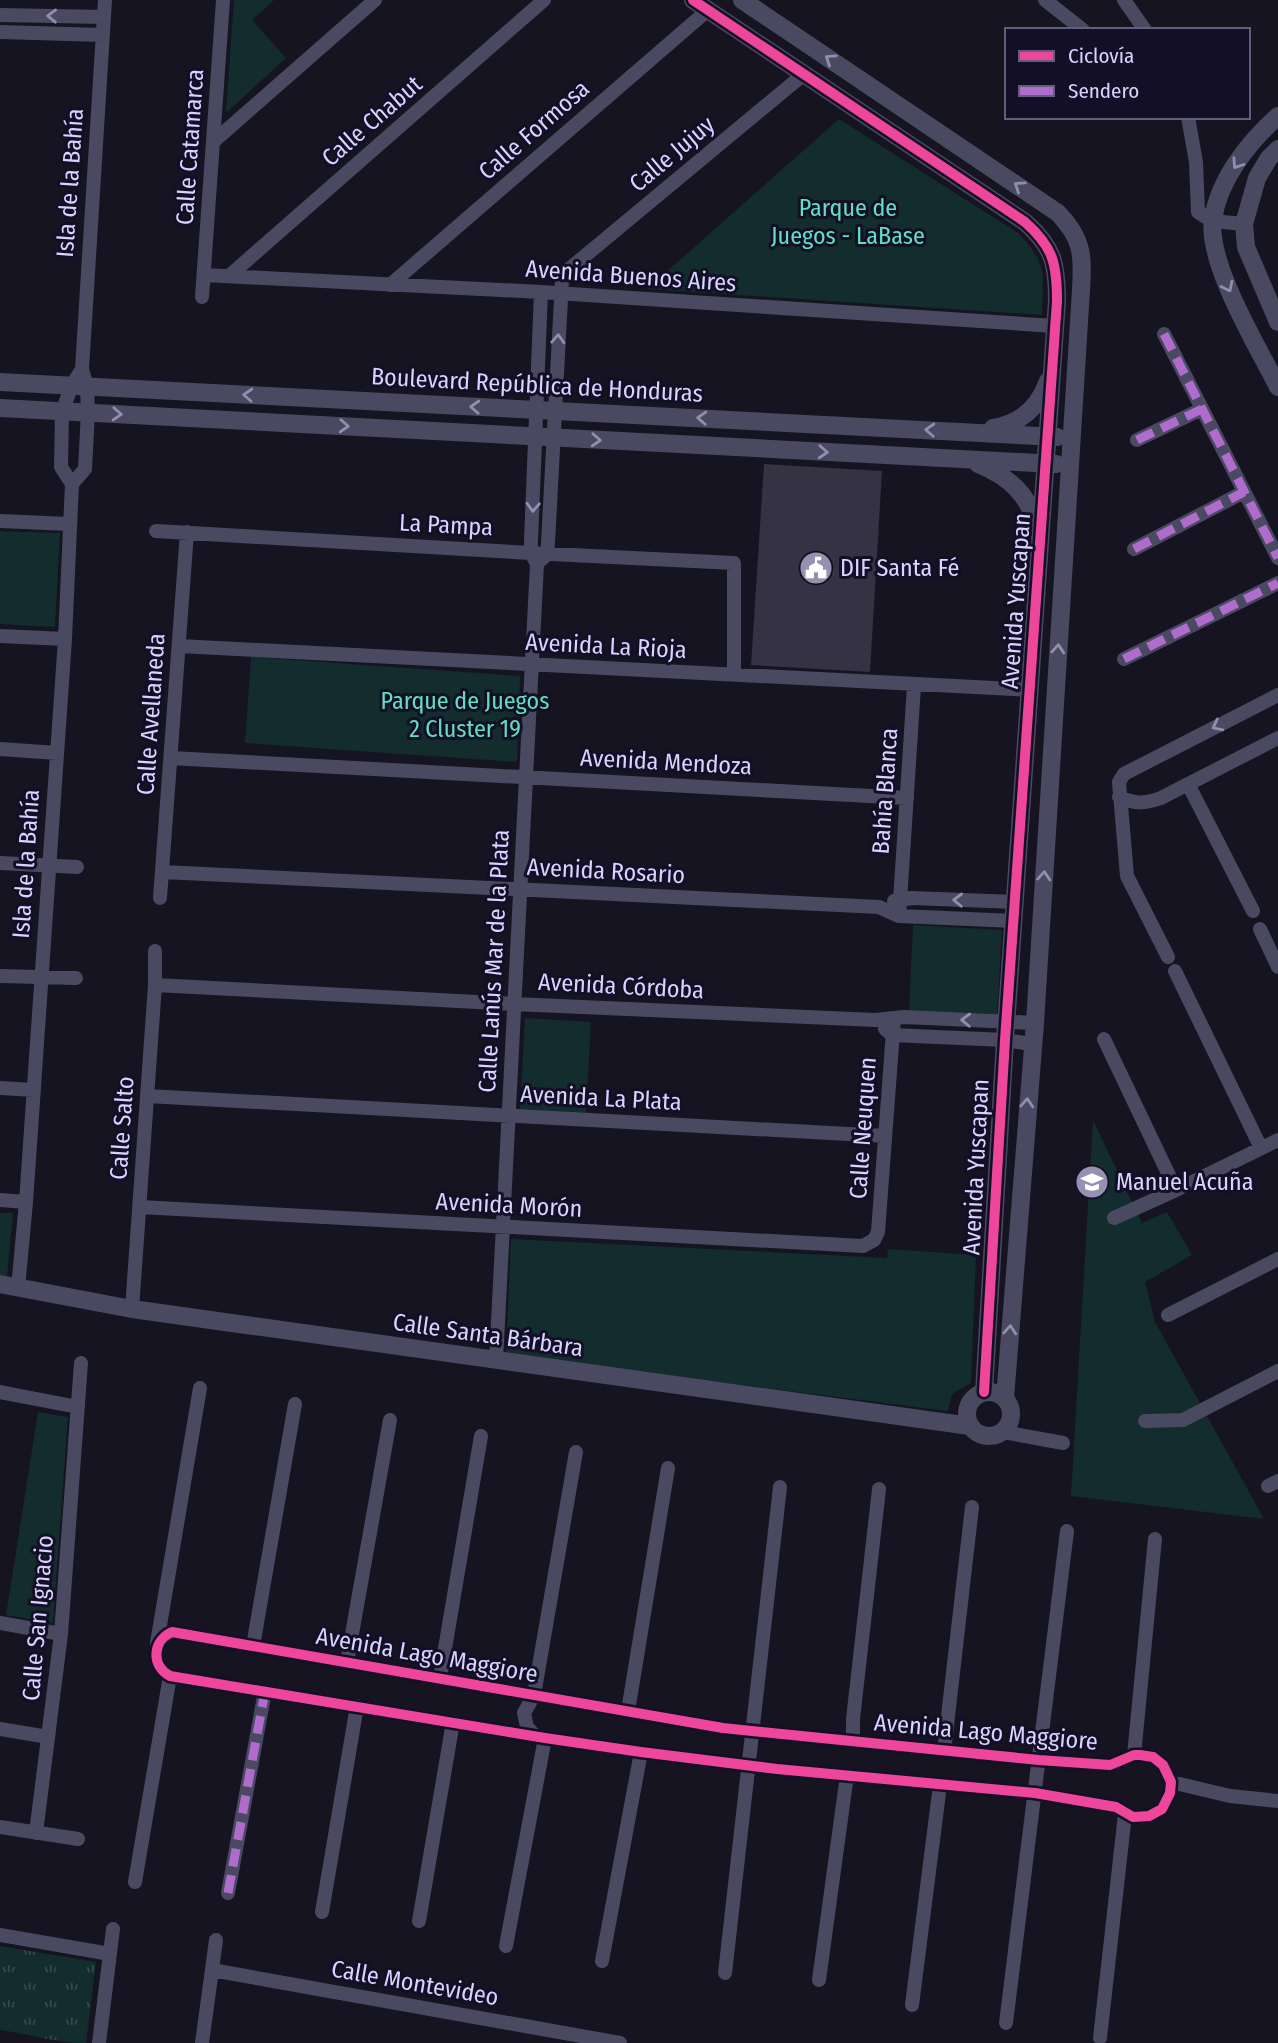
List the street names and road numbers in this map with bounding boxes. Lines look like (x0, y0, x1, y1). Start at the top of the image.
street label: Calle Catamarca (171, 68, 209, 226)
street label: Calle Chabut (316, 70, 428, 172)
street label: Calle Formosa (473, 74, 595, 186)
street label: Isla de la Bahía (51, 107, 89, 259)
street label: Calle Jujuy (624, 110, 720, 197)
street label: Avenida Buenos Aires (525, 255, 737, 297)
street label: Boulevard República de Honduras (370, 362, 704, 408)
street label: La Pampa (398, 509, 494, 541)
street label: Avenida Yuscapan (996, 512, 1036, 690)
street label: Avenida La Rioja (525, 628, 687, 664)
street label: Calle Avellaneda (131, 632, 171, 796)
street label: Bahía Blanca (867, 727, 903, 855)
street label: Avenida Mendoza (579, 744, 753, 780)
street label: Isla de la Bahía (7, 788, 45, 940)
street label: Calle Lanús Mar de la Plata (473, 829, 515, 1093)
street label: Avenida Rosario (526, 853, 686, 889)
street label: Avenida Córdoba (537, 968, 705, 1004)
street label: Calle Neuquen (844, 1056, 882, 1200)
street label: Calle Salto (104, 1075, 140, 1181)
street label: Avenida Yuscapan (957, 1078, 995, 1256)
street label: Avenida La Plata (520, 1080, 682, 1116)
street label: Avenida Morón (435, 1187, 583, 1223)
street label: Calle Santa Bárbara (391, 1308, 585, 1362)
street label: Calle San Ignacio (17, 1534, 59, 1702)
street label: Avenida Lago Maggiore (314, 1622, 540, 1688)
street label: Avenida Lago Maggiore (873, 1708, 1099, 1756)
street label: Calle Montevideo (329, 1955, 501, 2011)

